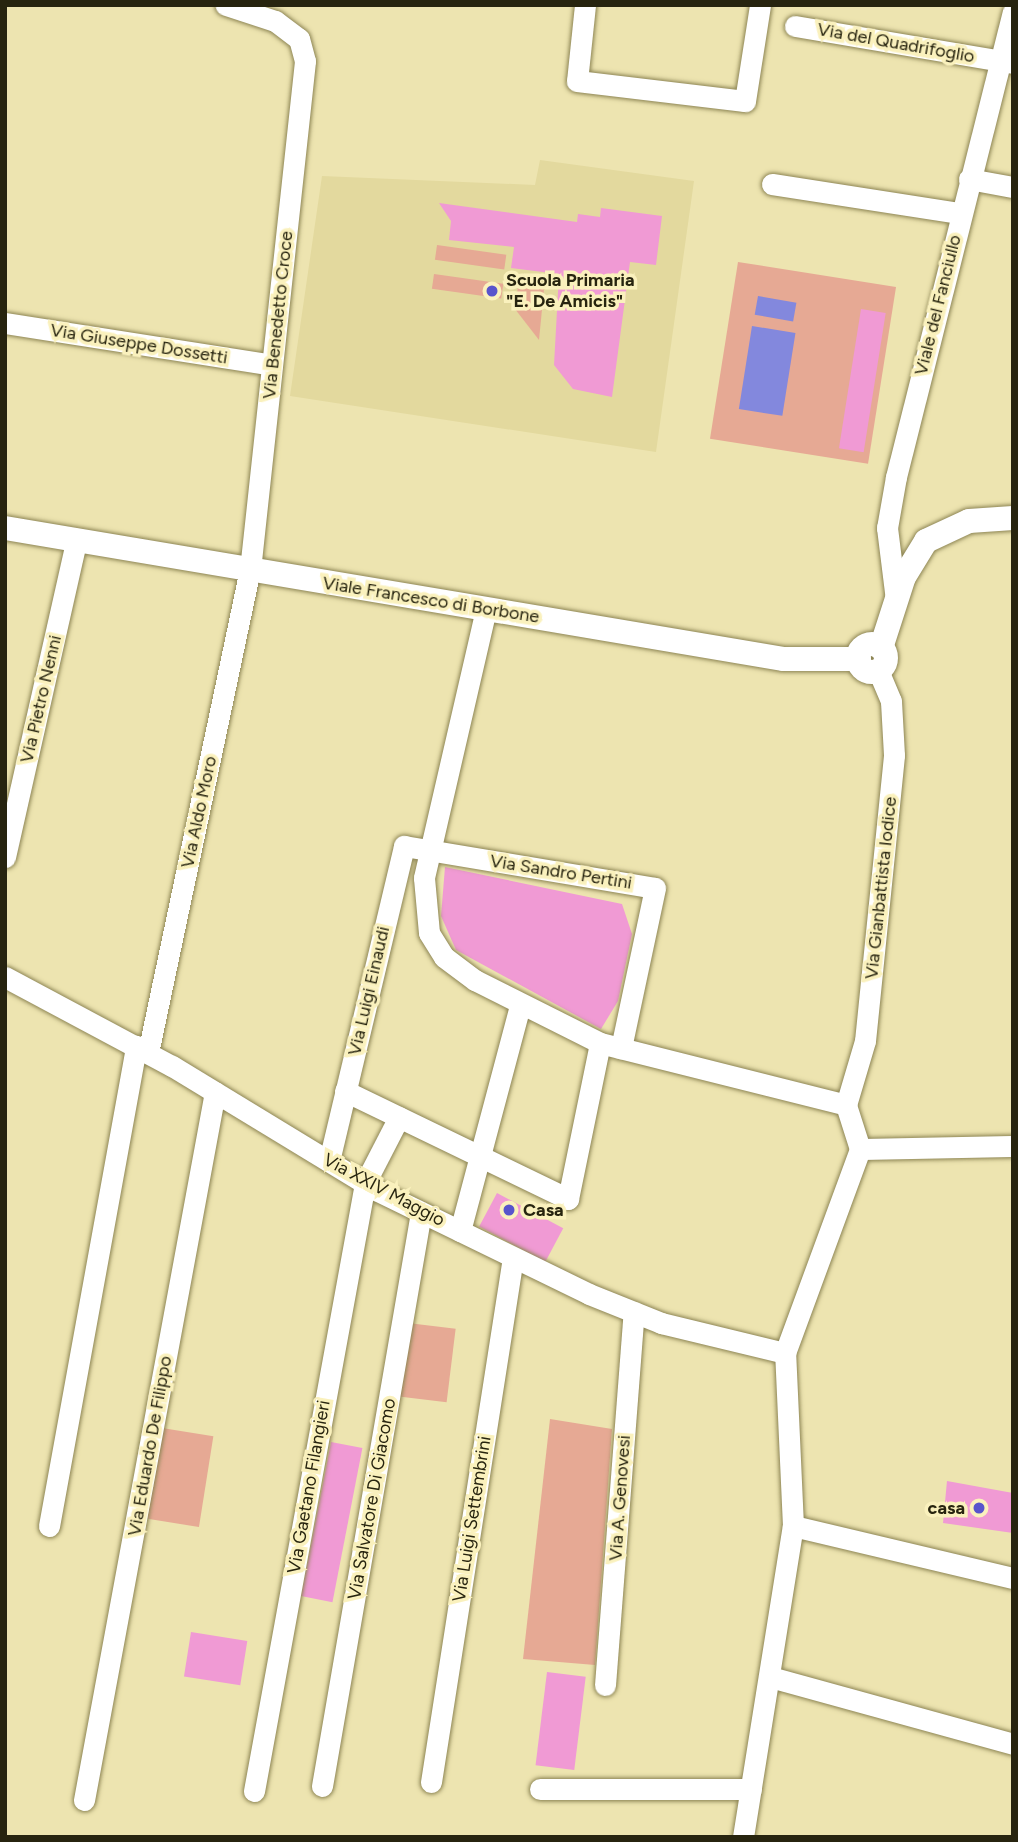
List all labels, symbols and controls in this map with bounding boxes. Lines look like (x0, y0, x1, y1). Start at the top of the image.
street label: Via del Quadrifoglio (816, 19, 976, 67)
street label: Via Benedetto Croce (258, 230, 298, 400)
street label: Viale del Fanciullo (910, 232, 966, 378)
place label: Scuola Primaria "E. De Amicis" (506, 270, 635, 312)
marker: Scuola Primaria "E. De Amicis" (484, 283, 500, 299)
street label: Via Giuseppe Dossetti (49, 319, 229, 369)
street label: Viale Francesco di Borbone (321, 572, 541, 628)
street label: Via Pietro Nenni (16, 633, 66, 765)
street label: Via Aldo Moro (177, 754, 221, 870)
street label: Via Gianbattista Iodice (861, 796, 901, 980)
street label: Via Sandro Pertini (488, 850, 634, 894)
street label: Via Luigi Einaudi (344, 924, 394, 1058)
street label: Via XXIV Maggio (320, 1149, 448, 1231)
place label: Casa (523, 1199, 564, 1221)
marker: Casa (501, 1202, 517, 1218)
street label: Via Eduardo De Filippo (124, 1354, 176, 1538)
street label: Via Salvatore Di Giacomo (344, 1397, 400, 1601)
street label: Via Gaetano Filangieri (283, 1399, 335, 1575)
street label: Via A. Genovesi (605, 1434, 635, 1562)
street label: Via Luigi Settembrini (448, 1435, 496, 1603)
place label: casa (928, 1497, 965, 1519)
marker: casa (971, 1500, 987, 1516)

